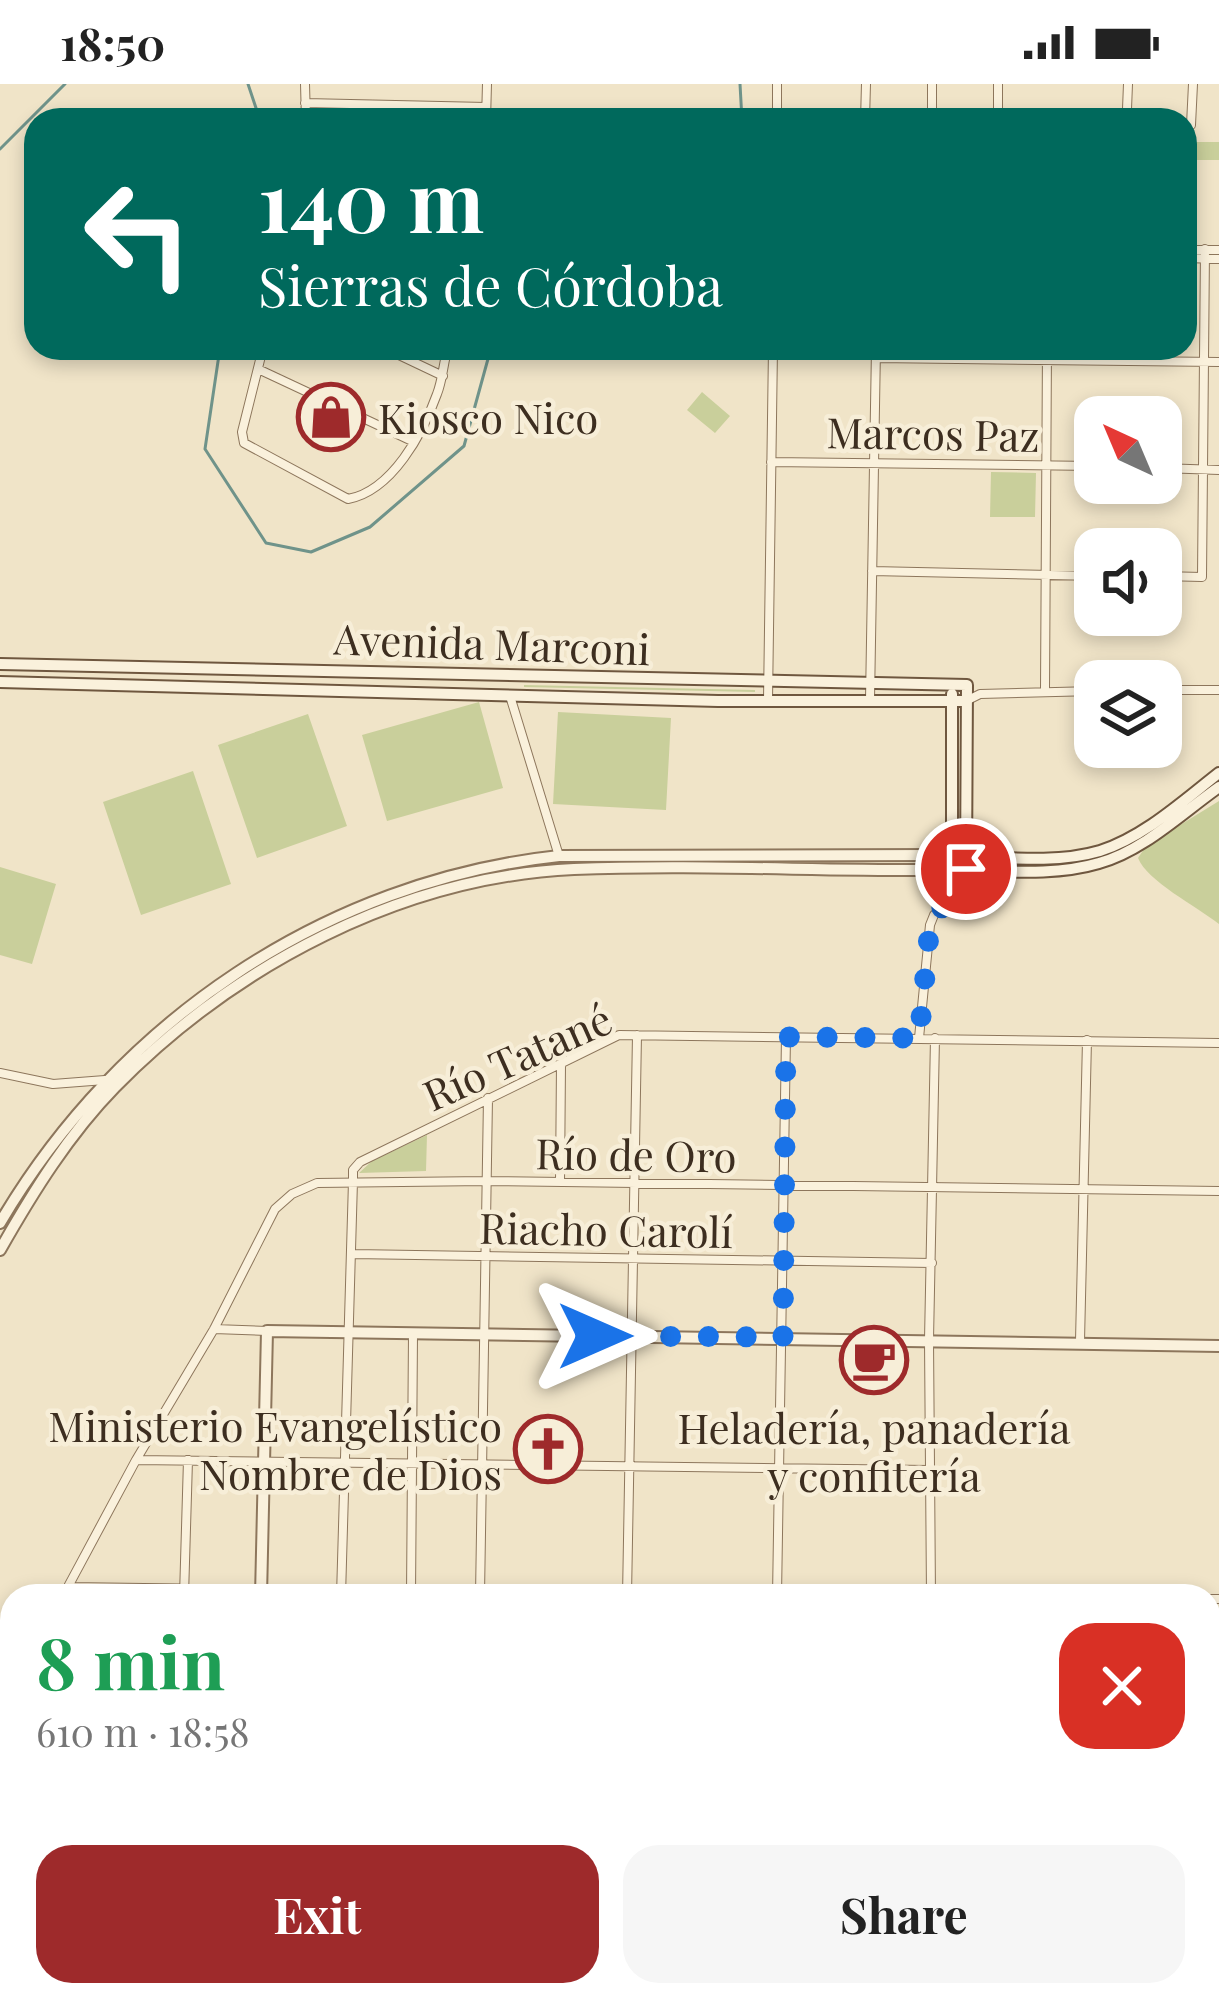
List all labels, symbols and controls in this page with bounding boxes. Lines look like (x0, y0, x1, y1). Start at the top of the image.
text: 18:50 (60, 12, 165, 72)
text: 140 m (258, 142, 484, 254)
icon: left (60, 156, 216, 312)
text: Sierras de Córdoba (258, 249, 723, 321)
shop icon: Kiosco Nico (296, 382, 366, 452)
place label: Kiosco Nico (378, 389, 598, 445)
north arrow (1074, 396, 1182, 504)
map controls (1074, 396, 1182, 768)
street label: Marcos Paz (826, 403, 1040, 463)
button: sound (1074, 528, 1182, 636)
street label: Avenida Marconi (332, 609, 651, 677)
button: layers (1074, 660, 1182, 768)
pin (915, 818, 1017, 920)
icon: arrive (933, 836, 999, 902)
street label: Río Tatané (414, 990, 620, 1122)
street label: Río de Oro (535, 1124, 737, 1184)
street label: Riacho Carolí (479, 1199, 733, 1259)
position arrow (532, 1273, 658, 1399)
cafe icon: Heladería, panadería y confitería (839, 1325, 909, 1395)
place label: Ministerio Evangelístico Nombre de Dios (48, 1397, 502, 1501)
place label: Heladería, panadería y confitería (677, 1399, 1071, 1503)
church icon: Ministerio Evangelístico Nombre de Dios (513, 1414, 583, 1484)
text: 8 min (36, 1612, 225, 1708)
button: close (1059, 1623, 1185, 1749)
text: 610 m · 18:58 (36, 1705, 250, 1757)
button: Exit (36, 1845, 599, 1983)
button: Share (623, 1845, 1185, 1983)

